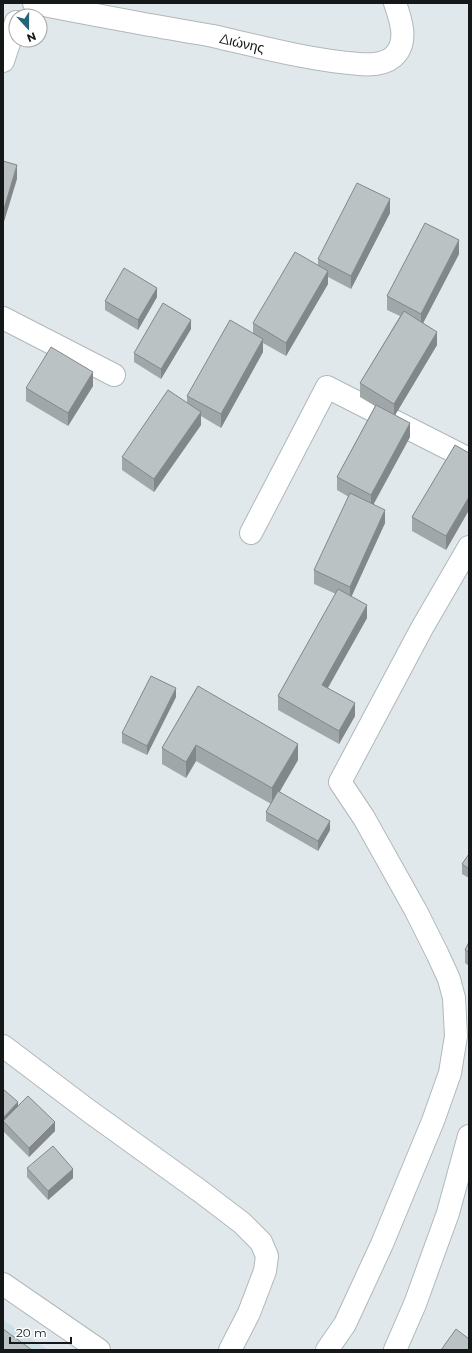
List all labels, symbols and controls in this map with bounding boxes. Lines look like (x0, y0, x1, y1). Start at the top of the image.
north arrow (8, 8, 48, 48)
text: N (25, 29, 38, 45)
street label: Διώνης (218, 29, 266, 57)
scale bar (10, 1319, 71, 1345)
text: 20 m (16, 1325, 47, 1340)

